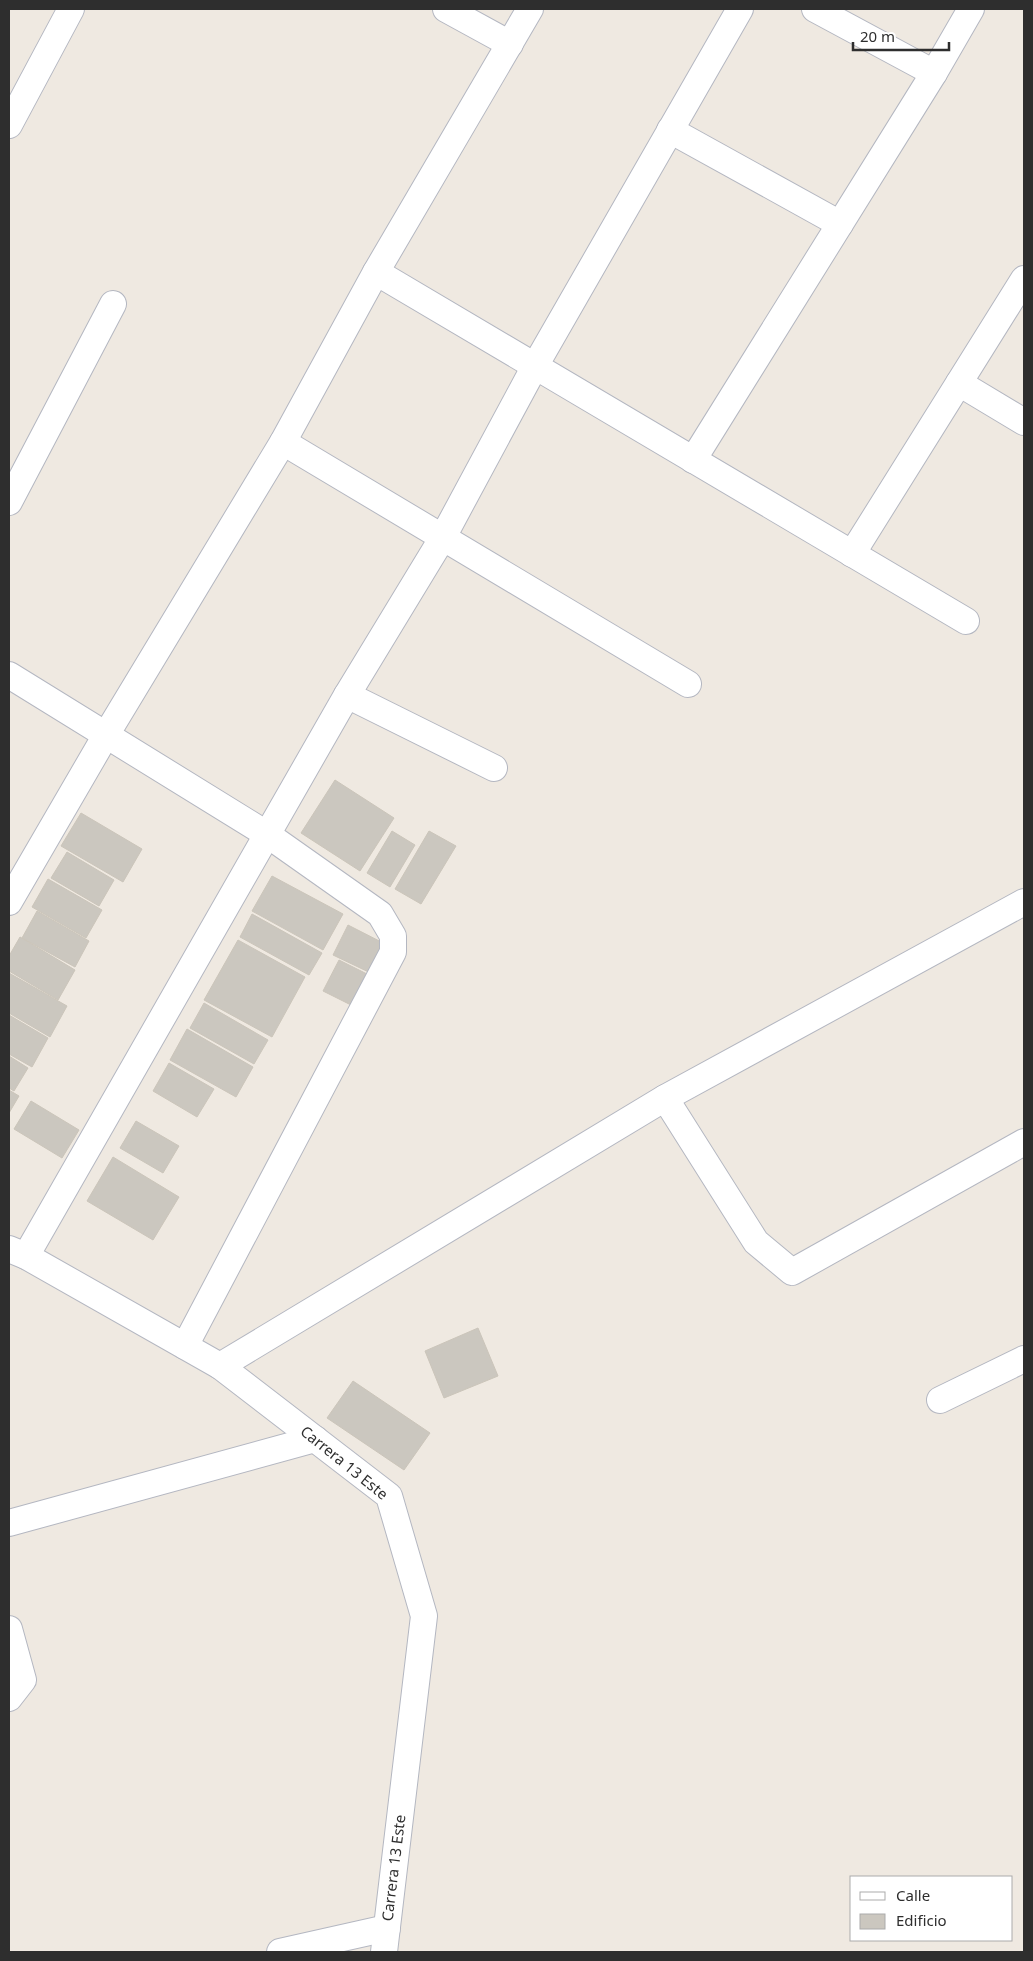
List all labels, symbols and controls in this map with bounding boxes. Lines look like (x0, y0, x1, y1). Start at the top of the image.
scale bar (853, 20, 949, 52)
text: 20 m (860, 26, 895, 46)
street label: Carrera 13 Este (297, 1421, 393, 1504)
street label: Carrera 13 Este (377, 1813, 409, 1922)
legend (850, 1876, 1013, 1941)
text: Calle (896, 1885, 930, 1905)
text: Edificio (896, 1910, 947, 1930)

